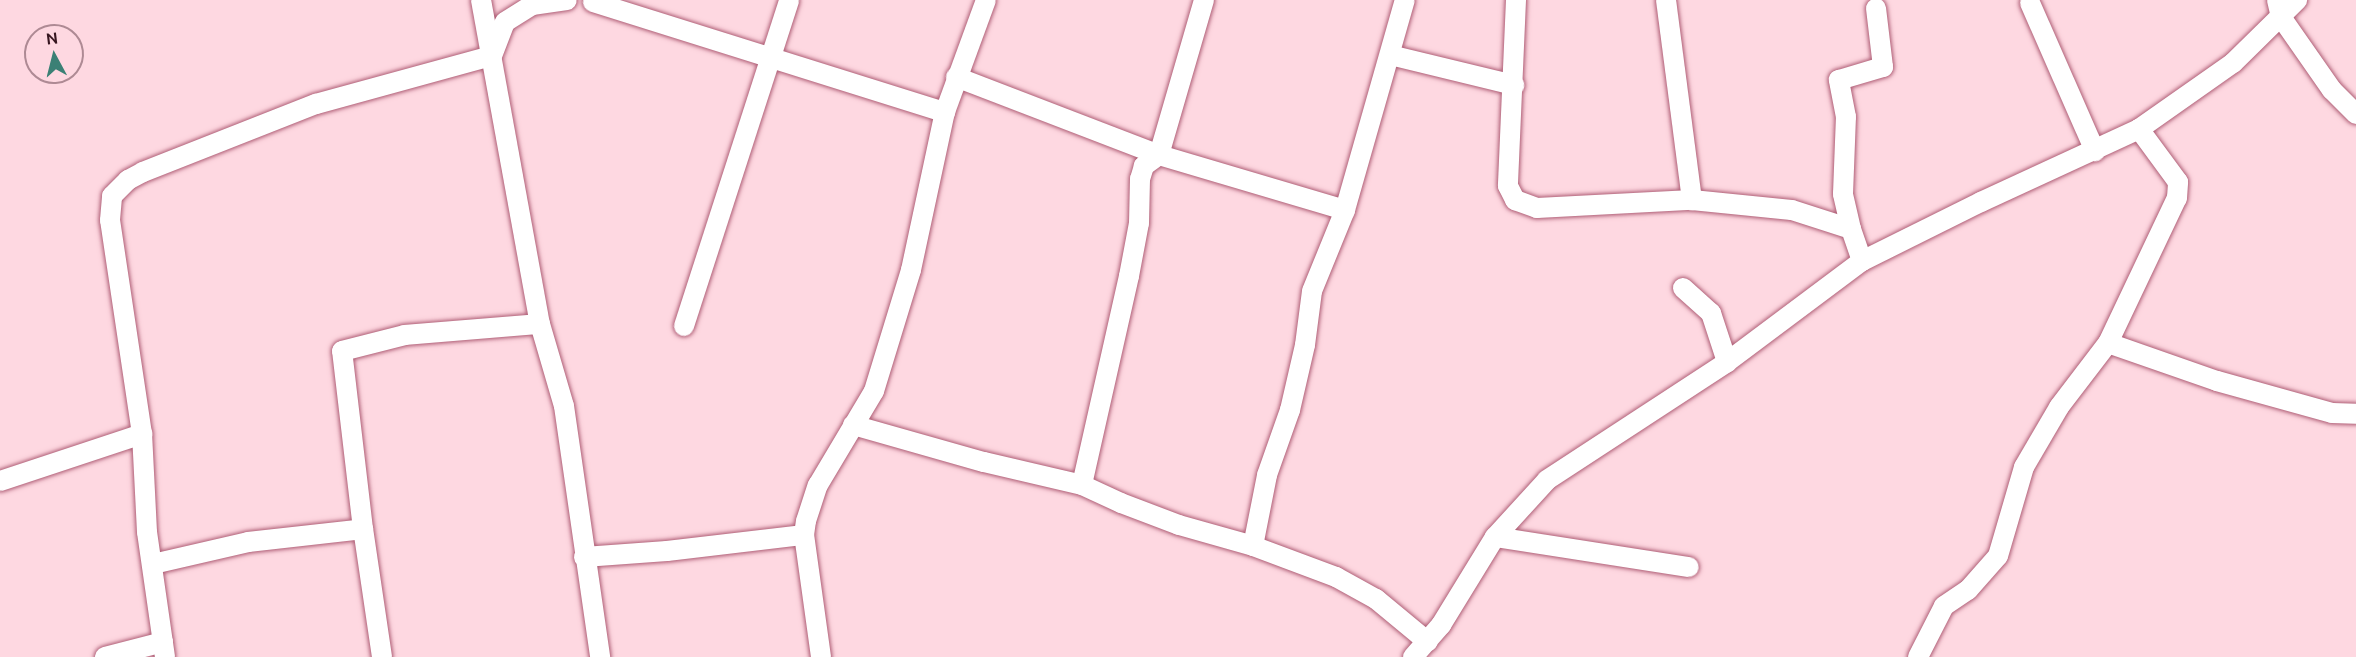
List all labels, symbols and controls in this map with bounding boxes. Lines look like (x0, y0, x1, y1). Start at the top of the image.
north arrow (24, 24, 84, 84)
text: N (45, 28, 59, 48)

